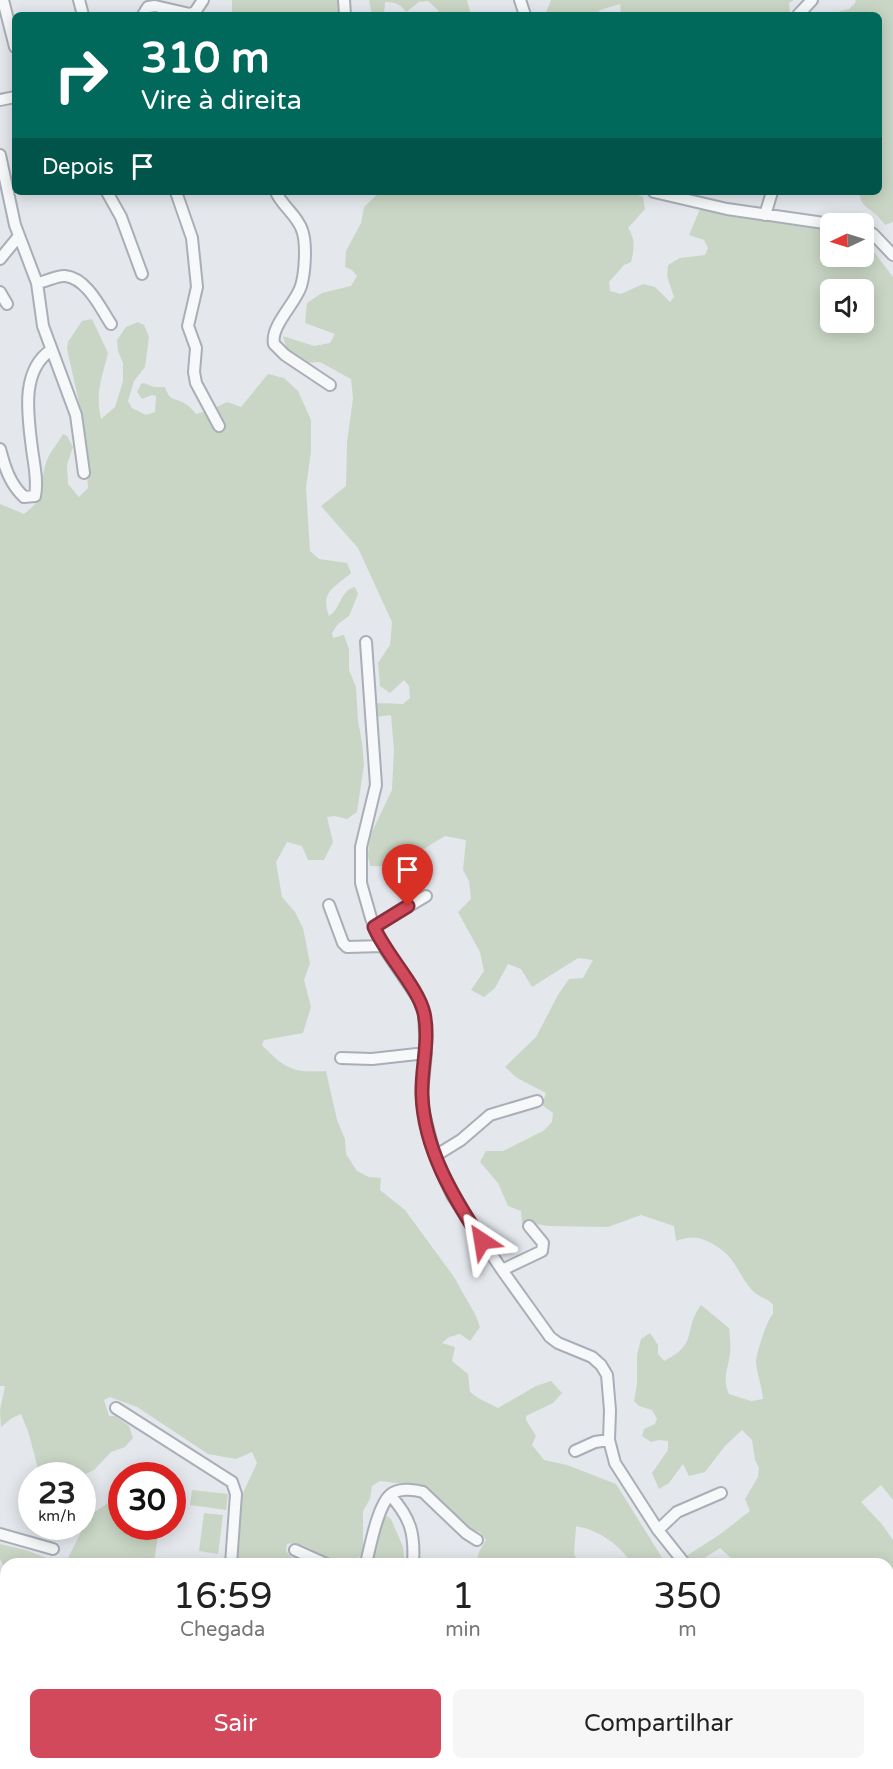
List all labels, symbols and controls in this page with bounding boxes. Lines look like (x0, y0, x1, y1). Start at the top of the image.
text: 310 m (141, 33, 270, 84)
icon: right (42, 36, 120, 114)
text: Vire à direita (141, 84, 302, 117)
icon: arrive (126, 150, 159, 183)
text: Depois (42, 154, 114, 180)
north arrow (820, 213, 874, 267)
map controls (820, 213, 874, 333)
button: sound (820, 279, 874, 333)
pin (382, 844, 433, 906)
icon: arrive (391, 853, 424, 886)
position arrow (450, 1209, 514, 1273)
speed limit sign: 30 (108, 1462, 186, 1540)
text: 23 (38, 1475, 76, 1512)
text: km/h (38, 1507, 76, 1525)
text: 16:59 (173, 1575, 273, 1618)
text: 1 (452, 1575, 474, 1618)
text: 350 (653, 1575, 721, 1618)
text: Chegada (180, 1618, 265, 1642)
text: min (445, 1618, 481, 1642)
text: m (678, 1618, 697, 1642)
button: Sair (30, 1689, 441, 1758)
button: Compartilhar (453, 1689, 864, 1758)

